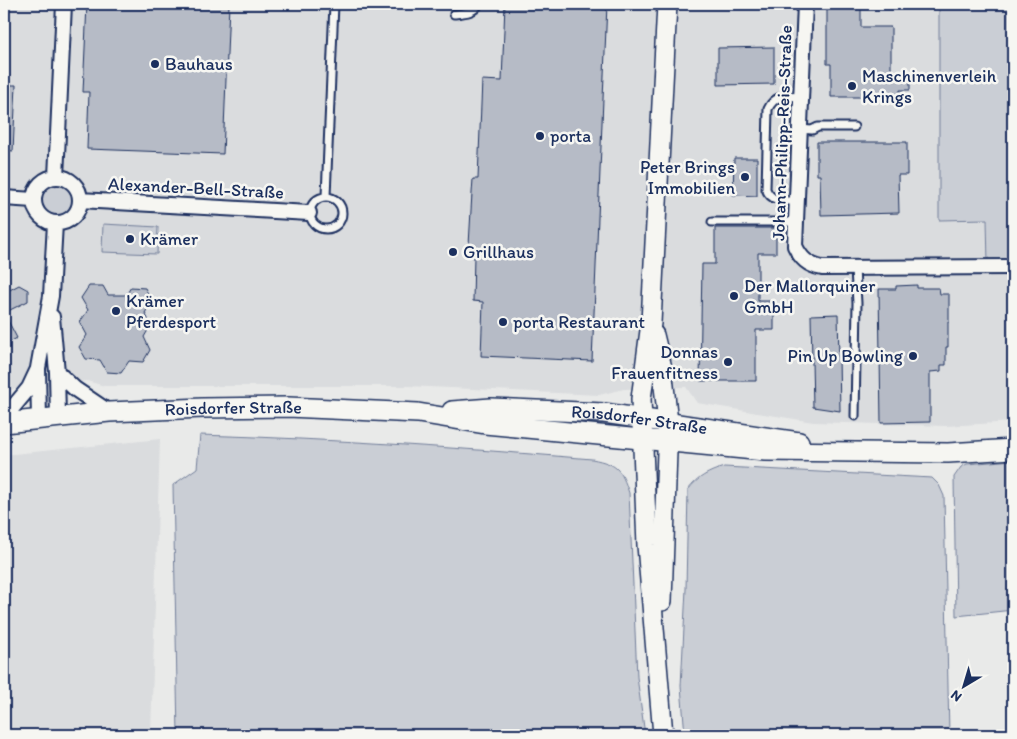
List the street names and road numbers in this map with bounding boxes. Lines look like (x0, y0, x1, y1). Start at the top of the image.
street label: Johann-Philipp-Reis-Straße (767, 25, 797, 241)
street label: Alexander-Bell-Straße (108, 172, 284, 204)
street label: Roisdorfer Straße (164, 396, 302, 421)
street label: Roisdorfer Straße (571, 401, 709, 439)

